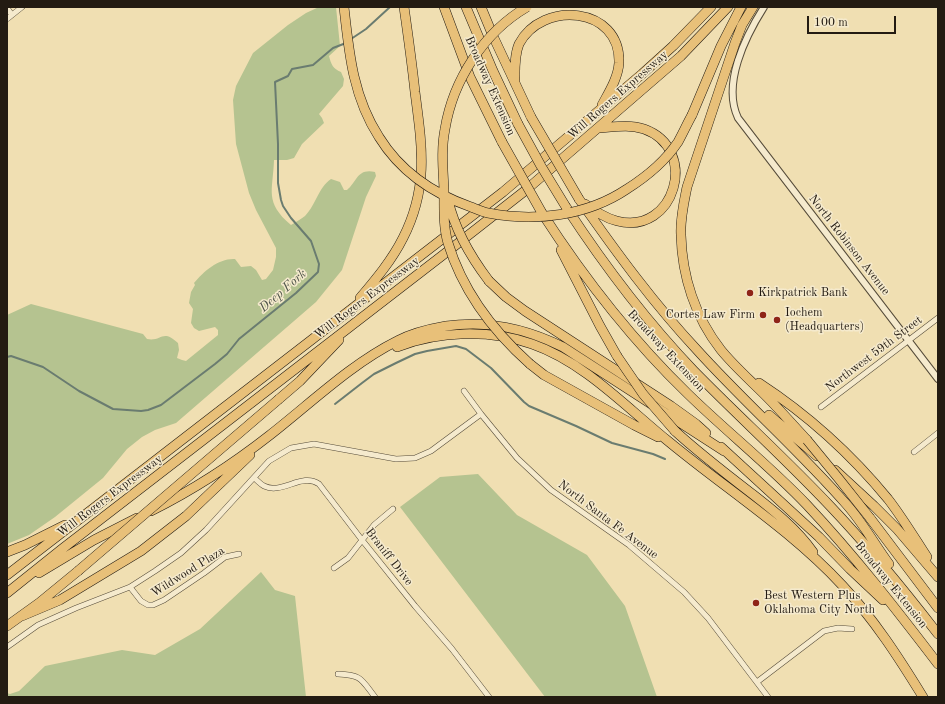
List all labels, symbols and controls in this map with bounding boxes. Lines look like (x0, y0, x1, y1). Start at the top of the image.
scale bar (809, 8, 898, 34)
text: 100 m (814, 17, 848, 29)
street label: Broadway Extension (462, 34, 518, 138)
street label: Will Rogers Expressway (565, 48, 671, 142)
street label: North Robinson Avenue (805, 192, 893, 298)
street label: Will Rogers Expressway (312, 254, 422, 342)
water label: Deep Fork (256, 266, 310, 316)
place label: Kirkpatrick Bank (758, 286, 848, 300)
marker: Kirkpatrick Bank (745, 288, 755, 298)
place label: Iochem (Headquarters) (785, 306, 864, 334)
street label: Broadway Extension (624, 307, 708, 395)
place label: Cortes Law Firm (666, 308, 755, 322)
marker: Cortes Law Firm (758, 310, 768, 320)
street label: Northwest 59th Street (823, 313, 925, 395)
marker: Iochem (Headquarters) (772, 315, 782, 325)
street label: Will Rogers Expressway (55, 452, 165, 540)
street label: North Santa Fe Avenue (555, 478, 661, 562)
street label: Braniff Drive (362, 525, 416, 589)
street label: Broadway Extension (852, 539, 930, 631)
street label: Wildwood Plaza (149, 544, 227, 600)
place label: Best Western Plus Oklahoma City North (764, 589, 875, 617)
marker: Best Western Plus Oklahoma City North (751, 598, 761, 608)

